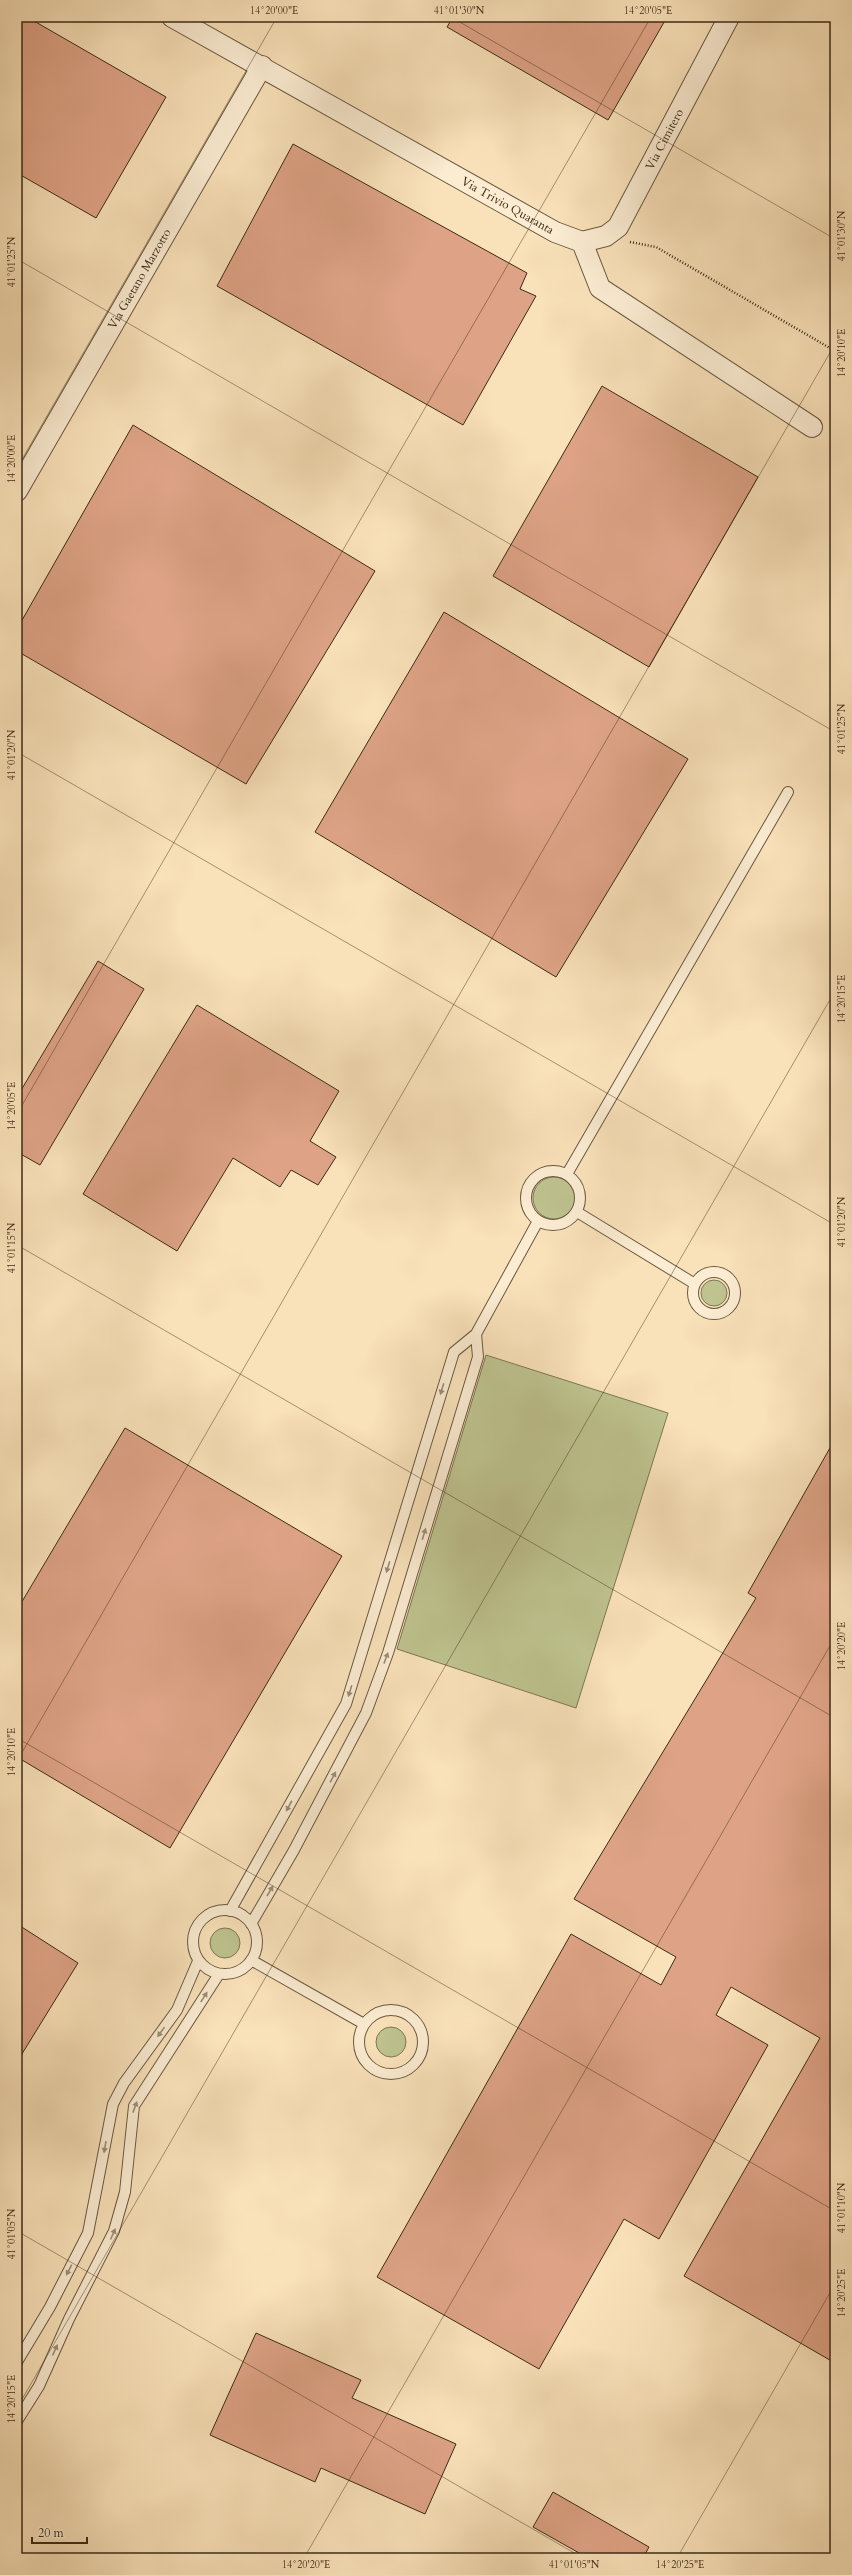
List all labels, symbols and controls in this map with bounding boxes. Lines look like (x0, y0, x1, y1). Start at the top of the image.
text: 14°20'00"E (250, 4, 298, 18)
text: 41°01'30"N (434, 4, 485, 18)
text: 14°20'05"E (624, 4, 672, 18)
street label: Via Cimitero (642, 106, 687, 173)
street label: Via Trivio Quaranta (458, 173, 558, 238)
text: 41°01'30"N (835, 210, 849, 261)
street label: Via Gaetano Marzotto (104, 225, 175, 332)
text: 41°01'25"N (5, 236, 19, 287)
text: 14°20'10"E (835, 329, 849, 377)
text: 14°20'00"E (5, 435, 19, 483)
text: 41°01'25"N (835, 703, 849, 754)
text: 41°01'20"N (5, 729, 19, 780)
text: 14°20'15"E (835, 975, 849, 1023)
text: 14°20'05"E (5, 1082, 19, 1130)
text: 41°01'20"N (835, 1196, 849, 1247)
text: 41°01'15"N (5, 1222, 19, 1273)
one-way arrow (439, 1384, 445, 1396)
one-way arrow (421, 1528, 427, 1540)
one-way arrow (385, 1561, 391, 1573)
text: 14°20'20"E (835, 1622, 849, 1670)
one-way arrow (383, 1652, 389, 1664)
one-way arrow (347, 1686, 353, 1698)
text: 14°20'10"E (5, 1728, 19, 1776)
one-way arrow (329, 1771, 336, 1783)
one-way arrow (285, 1800, 292, 1812)
one-way arrow (267, 1885, 274, 1897)
one-way arrow (200, 1992, 208, 2002)
one-way arrow (157, 2027, 165, 2037)
one-way arrow (133, 2100, 139, 2112)
one-way arrow (102, 2140, 108, 2153)
text: 41°01'10"N (835, 2182, 849, 2233)
text: 41°01'05"N (5, 2208, 19, 2259)
one-way arrow (110, 2227, 116, 2239)
one-way arrow (65, 2264, 72, 2276)
text: 14°20'25"E (835, 2269, 849, 2317)
one-way arrow (52, 2344, 58, 2356)
text: 14°20'15"E (5, 2375, 19, 2423)
scale bar (32, 2519, 87, 2545)
text: 20 m (38, 2525, 65, 2541)
text: 14°20'20"E (282, 2558, 330, 2572)
text: 41°01'05"N (549, 2558, 600, 2572)
text: 14°20'25"E (656, 2558, 704, 2572)

